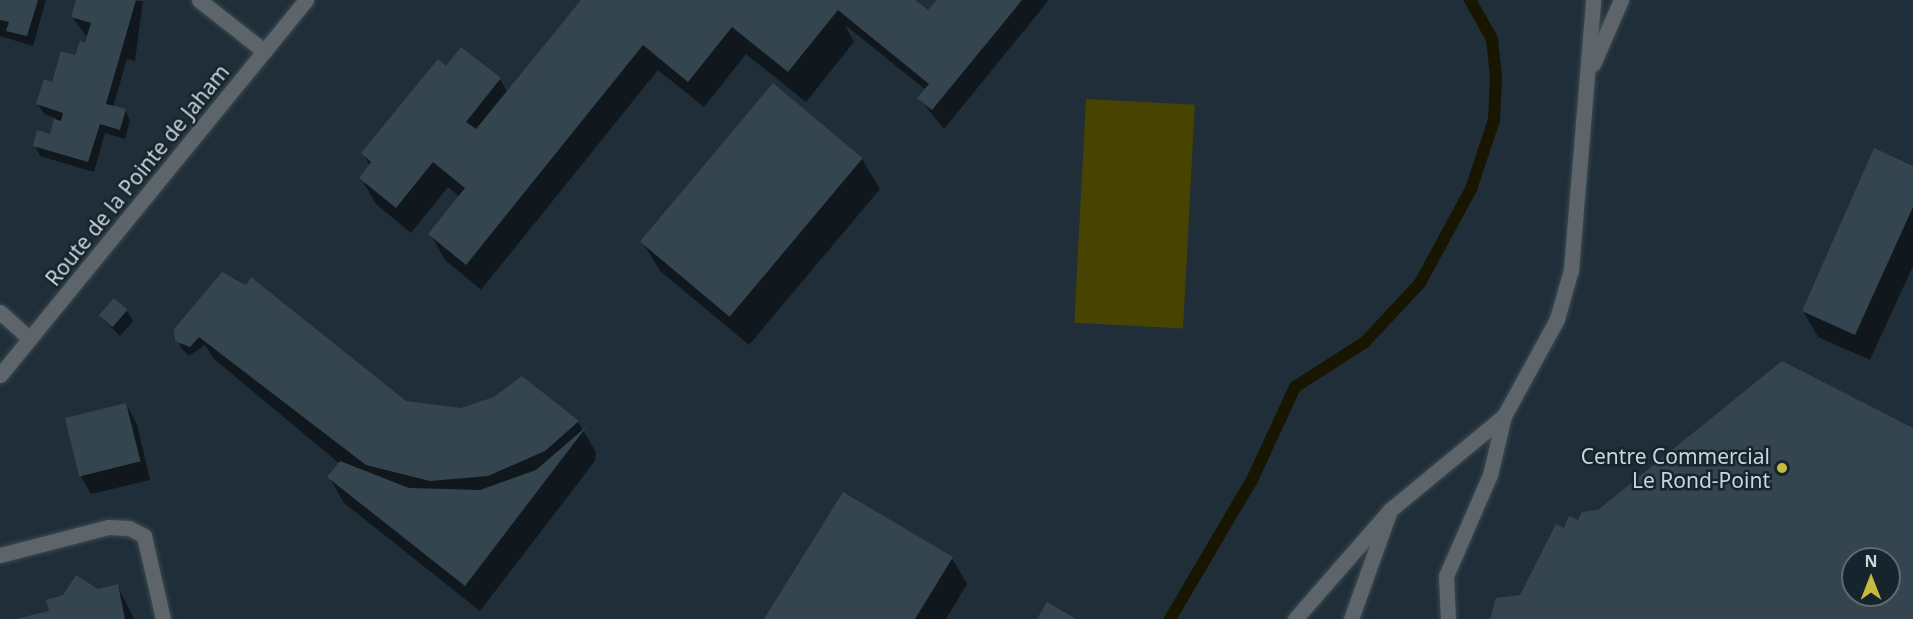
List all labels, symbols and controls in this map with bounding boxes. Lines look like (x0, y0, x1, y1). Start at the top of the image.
street label: Route de la Pointe de Jaham (40, 59, 234, 291)
place label: Centre Commercial Le Rond-Point (1581, 443, 1770, 493)
marker: Centre Commercial Le Rond-Point (1775, 461, 1789, 475)
north arrow (1841, 547, 1901, 607)
text: N (1864, 550, 1878, 572)

